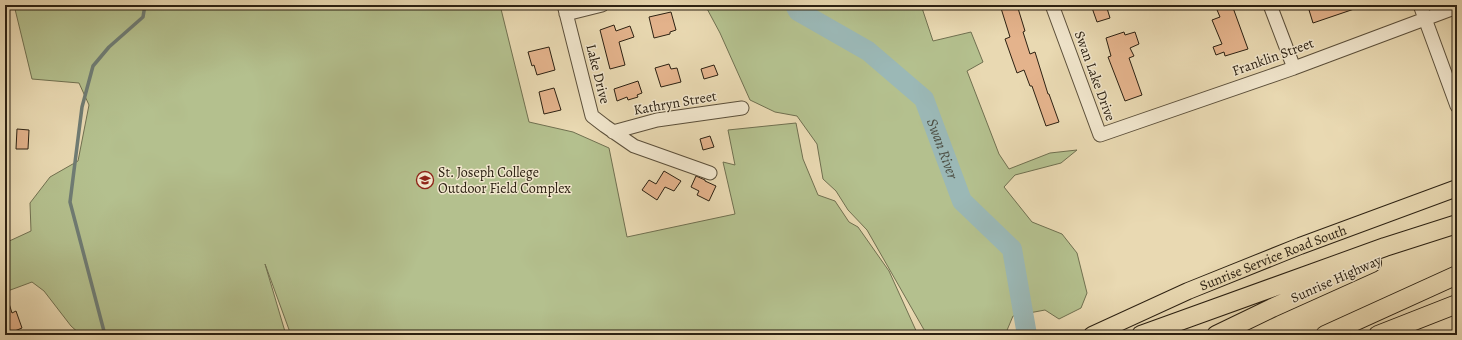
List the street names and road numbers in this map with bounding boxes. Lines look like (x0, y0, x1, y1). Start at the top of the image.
street label: Swan Lake Drive (1070, 28, 1120, 124)
street label: Franklin Street (1230, 33, 1317, 81)
street label: Lake Drive (581, 42, 615, 106)
street label: Kathryn Street (632, 86, 718, 120)
street label: Sunrise Service Road South (1197, 220, 1350, 295)
street label: Sunrise Highway (1288, 250, 1385, 307)

